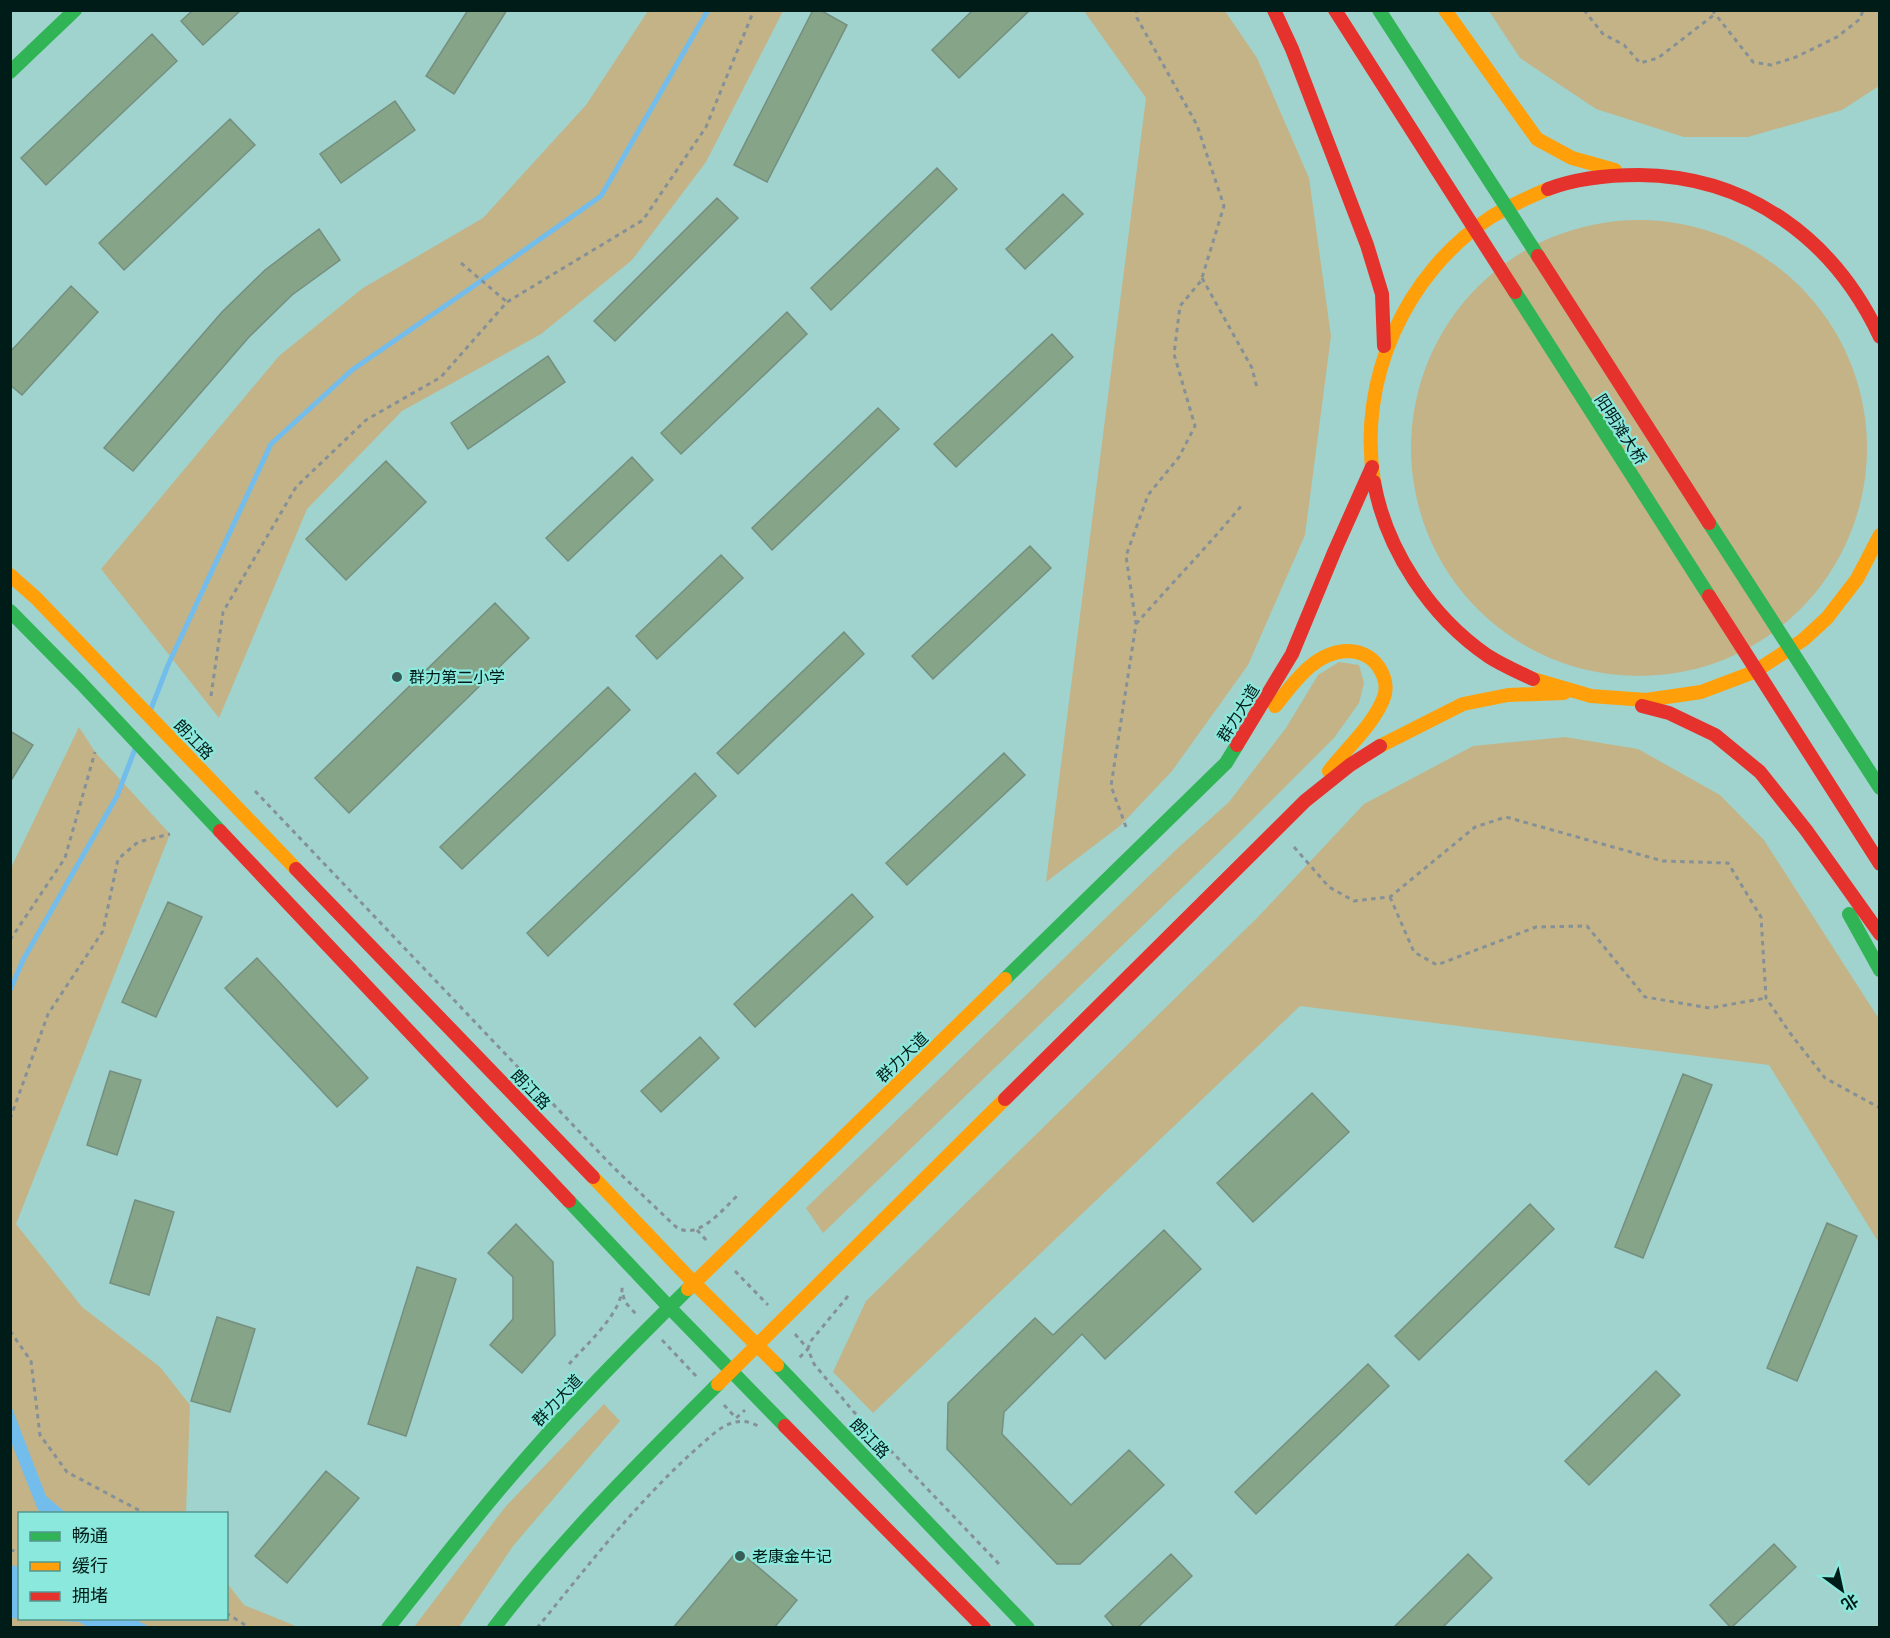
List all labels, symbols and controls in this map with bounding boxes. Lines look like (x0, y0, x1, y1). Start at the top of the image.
street label: 阳明滩大桥 (1589, 391, 1649, 469)
place label: 群力第二小学 (409, 669, 505, 689)
marker: 群力第二小学 (390, 670, 404, 684)
street label: 群力大道 (1214, 682, 1265, 747)
street label: 朗江路 (169, 716, 216, 765)
street label: 群力大道 (873, 1029, 933, 1088)
street label: 朗江路 (506, 1066, 553, 1115)
street label: 群力大道 (529, 1371, 588, 1432)
street label: 朗江路 (845, 1415, 892, 1464)
legend (18, 1512, 228, 1620)
text: 畅通 (72, 1526, 108, 1549)
place label: 老康金牛记 (752, 1548, 832, 1568)
marker: 老康金牛记 (733, 1549, 747, 1563)
text: 缓行 (72, 1556, 108, 1579)
north arrow (1812, 1560, 1872, 1620)
text: 拥堵 (72, 1586, 108, 1609)
text: 北 (1837, 1588, 1861, 1614)

